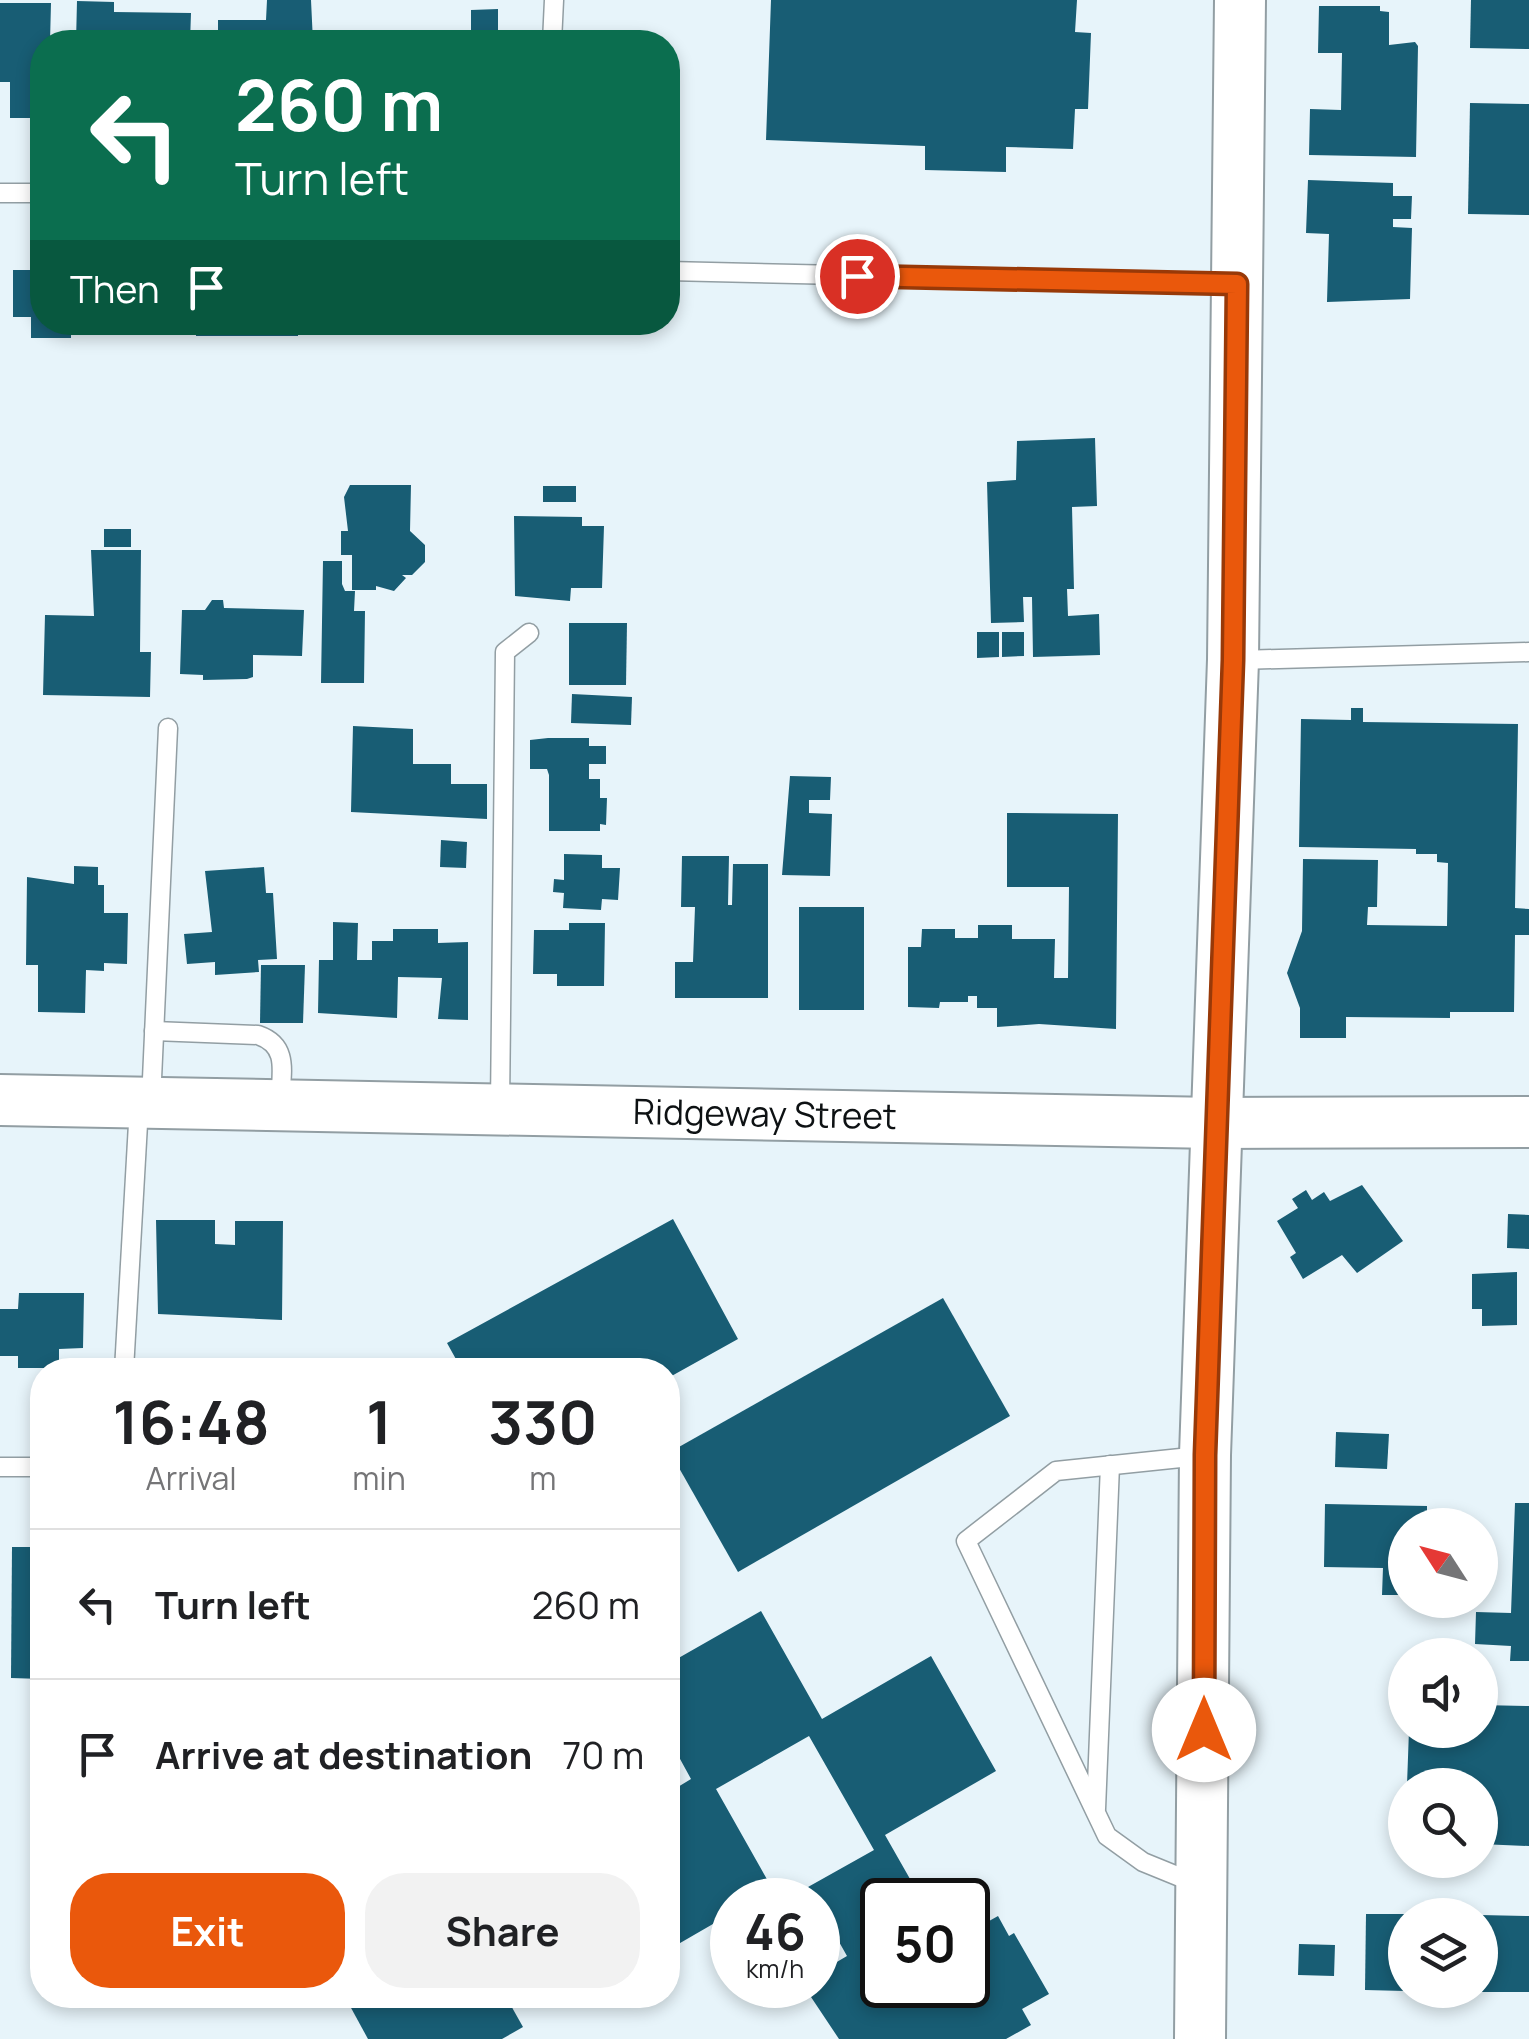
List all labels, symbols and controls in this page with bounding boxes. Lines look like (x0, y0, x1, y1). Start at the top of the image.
text: 260 m (235, 56, 443, 152)
icon: left (70, 70, 200, 200)
text: Turn left (235, 147, 409, 209)
pin (815, 234, 900, 319)
icon: arrive (830, 249, 885, 304)
icon: arrive (179, 260, 234, 315)
text: Then (70, 262, 159, 314)
street label: Ridgeway Street (632, 1087, 897, 1140)
text: 16:48 (112, 1380, 270, 1462)
text: 1 (366, 1380, 392, 1462)
text: 330 (488, 1380, 598, 1462)
text: Arrival (145, 1456, 237, 1500)
text: min (352, 1456, 406, 1500)
text: m (529, 1456, 556, 1500)
north arrow (1388, 1508, 1498, 1618)
map controls (1388, 1508, 1498, 2008)
icon: left (70, 1577, 125, 1632)
text: Turn left (155, 1578, 311, 1630)
text: 260 m (532, 1578, 640, 1630)
button: sound (1388, 1638, 1498, 1748)
position arrow (1152, 1678, 1256, 1782)
icon: arrive (70, 1727, 125, 1782)
text: Arrive at destination (155, 1728, 532, 1780)
text: 70 m (562, 1728, 644, 1780)
button: search (1388, 1768, 1498, 1878)
button: Exit (70, 1873, 345, 1988)
button: Share (365, 1873, 640, 1988)
speed limit sign: 50 (860, 1878, 990, 2008)
text: 46 (744, 1897, 806, 1965)
button: layers (1388, 1898, 1498, 2008)
text: km/h (746, 1951, 804, 1986)

